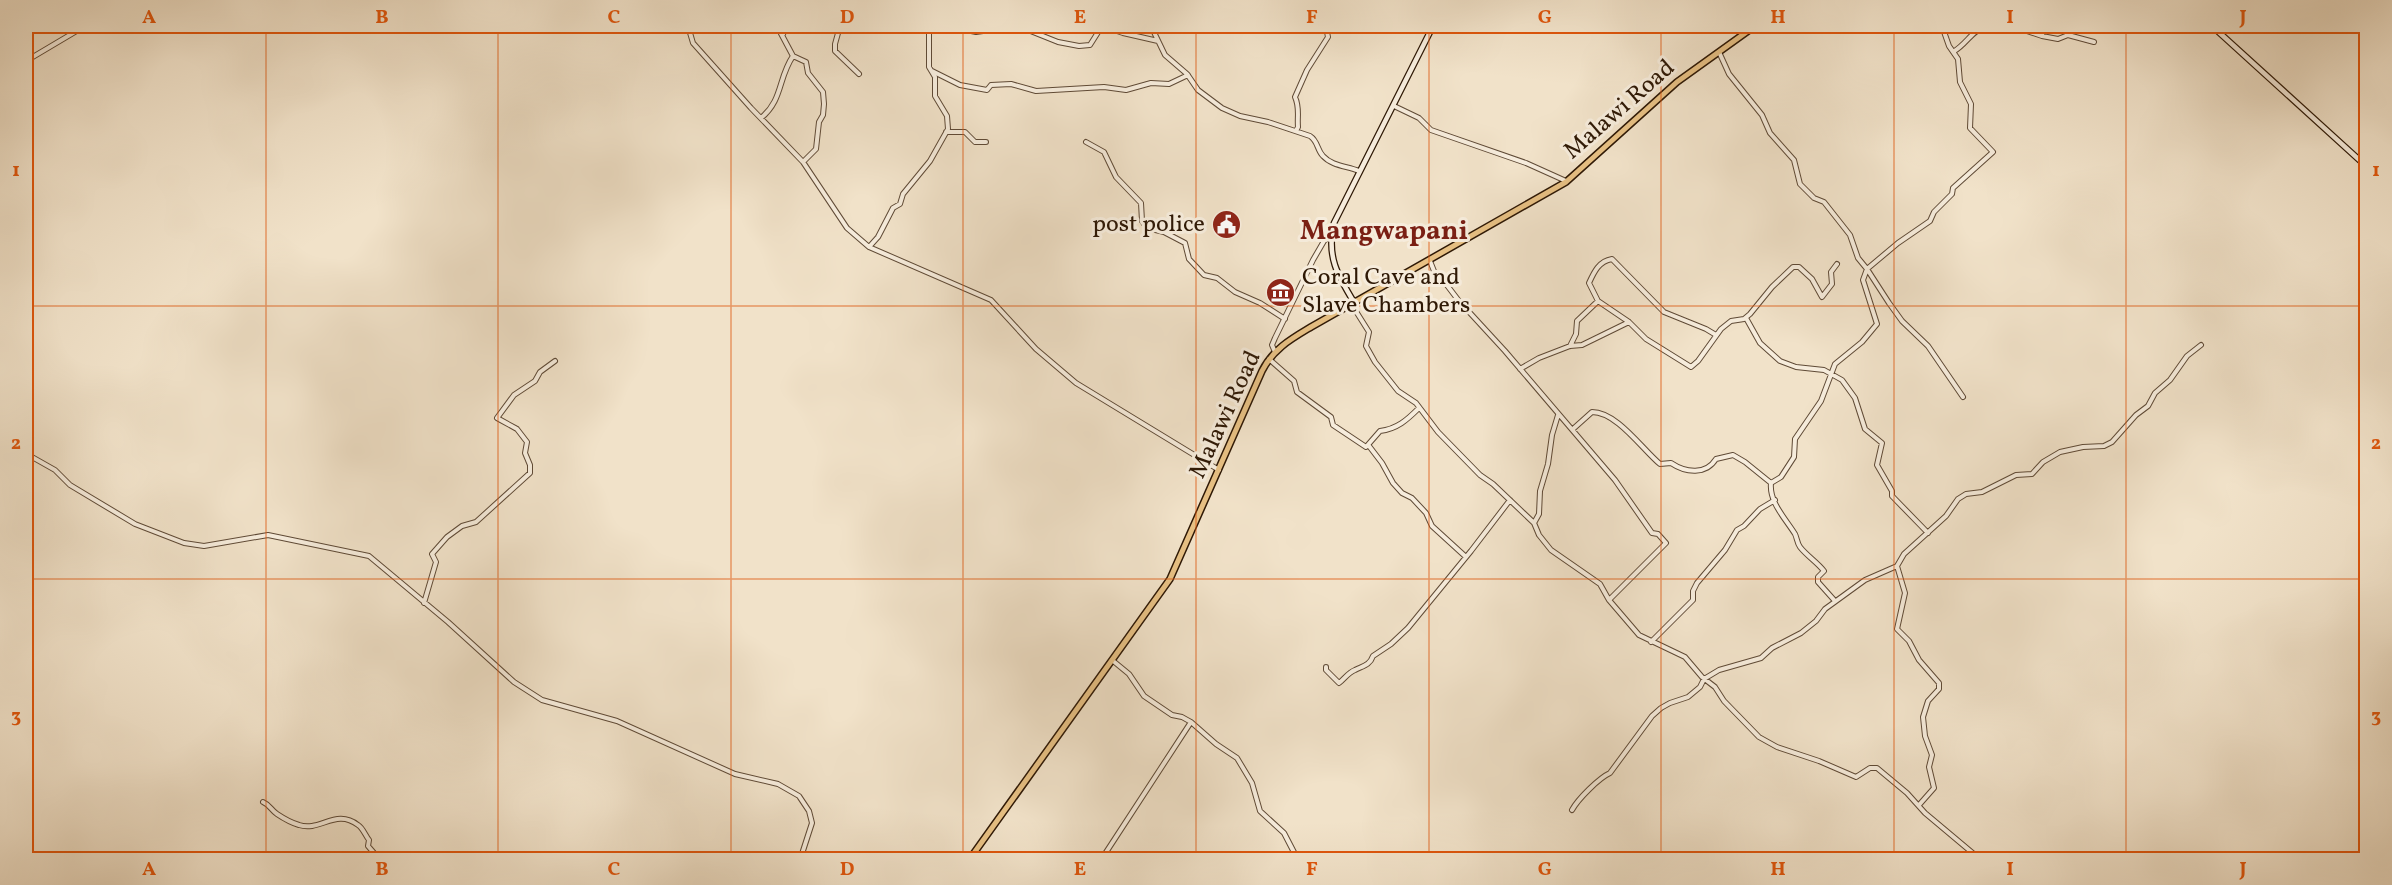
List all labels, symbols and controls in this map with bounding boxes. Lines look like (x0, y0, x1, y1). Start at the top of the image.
text: A (142, 4, 156, 32)
text: B (375, 4, 389, 32)
text: C (608, 4, 621, 32)
text: D (840, 4, 854, 32)
text: E (1074, 4, 1086, 32)
text: F (1306, 4, 1318, 32)
text: G (1538, 4, 1552, 32)
text: H (1770, 4, 1786, 32)
text: I (2006, 4, 2014, 32)
text: J (2238, 4, 2247, 32)
street label: Malawi Road (1557, 52, 1683, 168)
text: 1 (12, 157, 20, 185)
text: 1 (2372, 157, 2380, 185)
place label: post police (1092, 208, 1205, 242)
public building icon: post police (1210, 209, 1242, 241)
district label: Mangwapani (1300, 213, 1468, 251)
place label: Coral Cave and Slave Chambers (1302, 261, 1470, 323)
museum icon: Coral Cave and Slave Chambers (1265, 276, 1297, 308)
street label: Malawi Road (1182, 346, 1270, 484)
text: 2 (11, 430, 21, 458)
text: 2 (2371, 430, 2381, 458)
text: 3 (11, 703, 21, 731)
text: 3 (2371, 703, 2381, 731)
text: A (142, 856, 156, 884)
text: B (375, 856, 389, 884)
text: C (608, 856, 621, 884)
text: D (840, 856, 854, 884)
text: E (1074, 856, 1086, 884)
text: F (1306, 856, 1318, 884)
text: G (1538, 856, 1552, 884)
text: H (1770, 856, 1786, 884)
text: I (2006, 856, 2014, 884)
text: J (2238, 856, 2247, 884)

